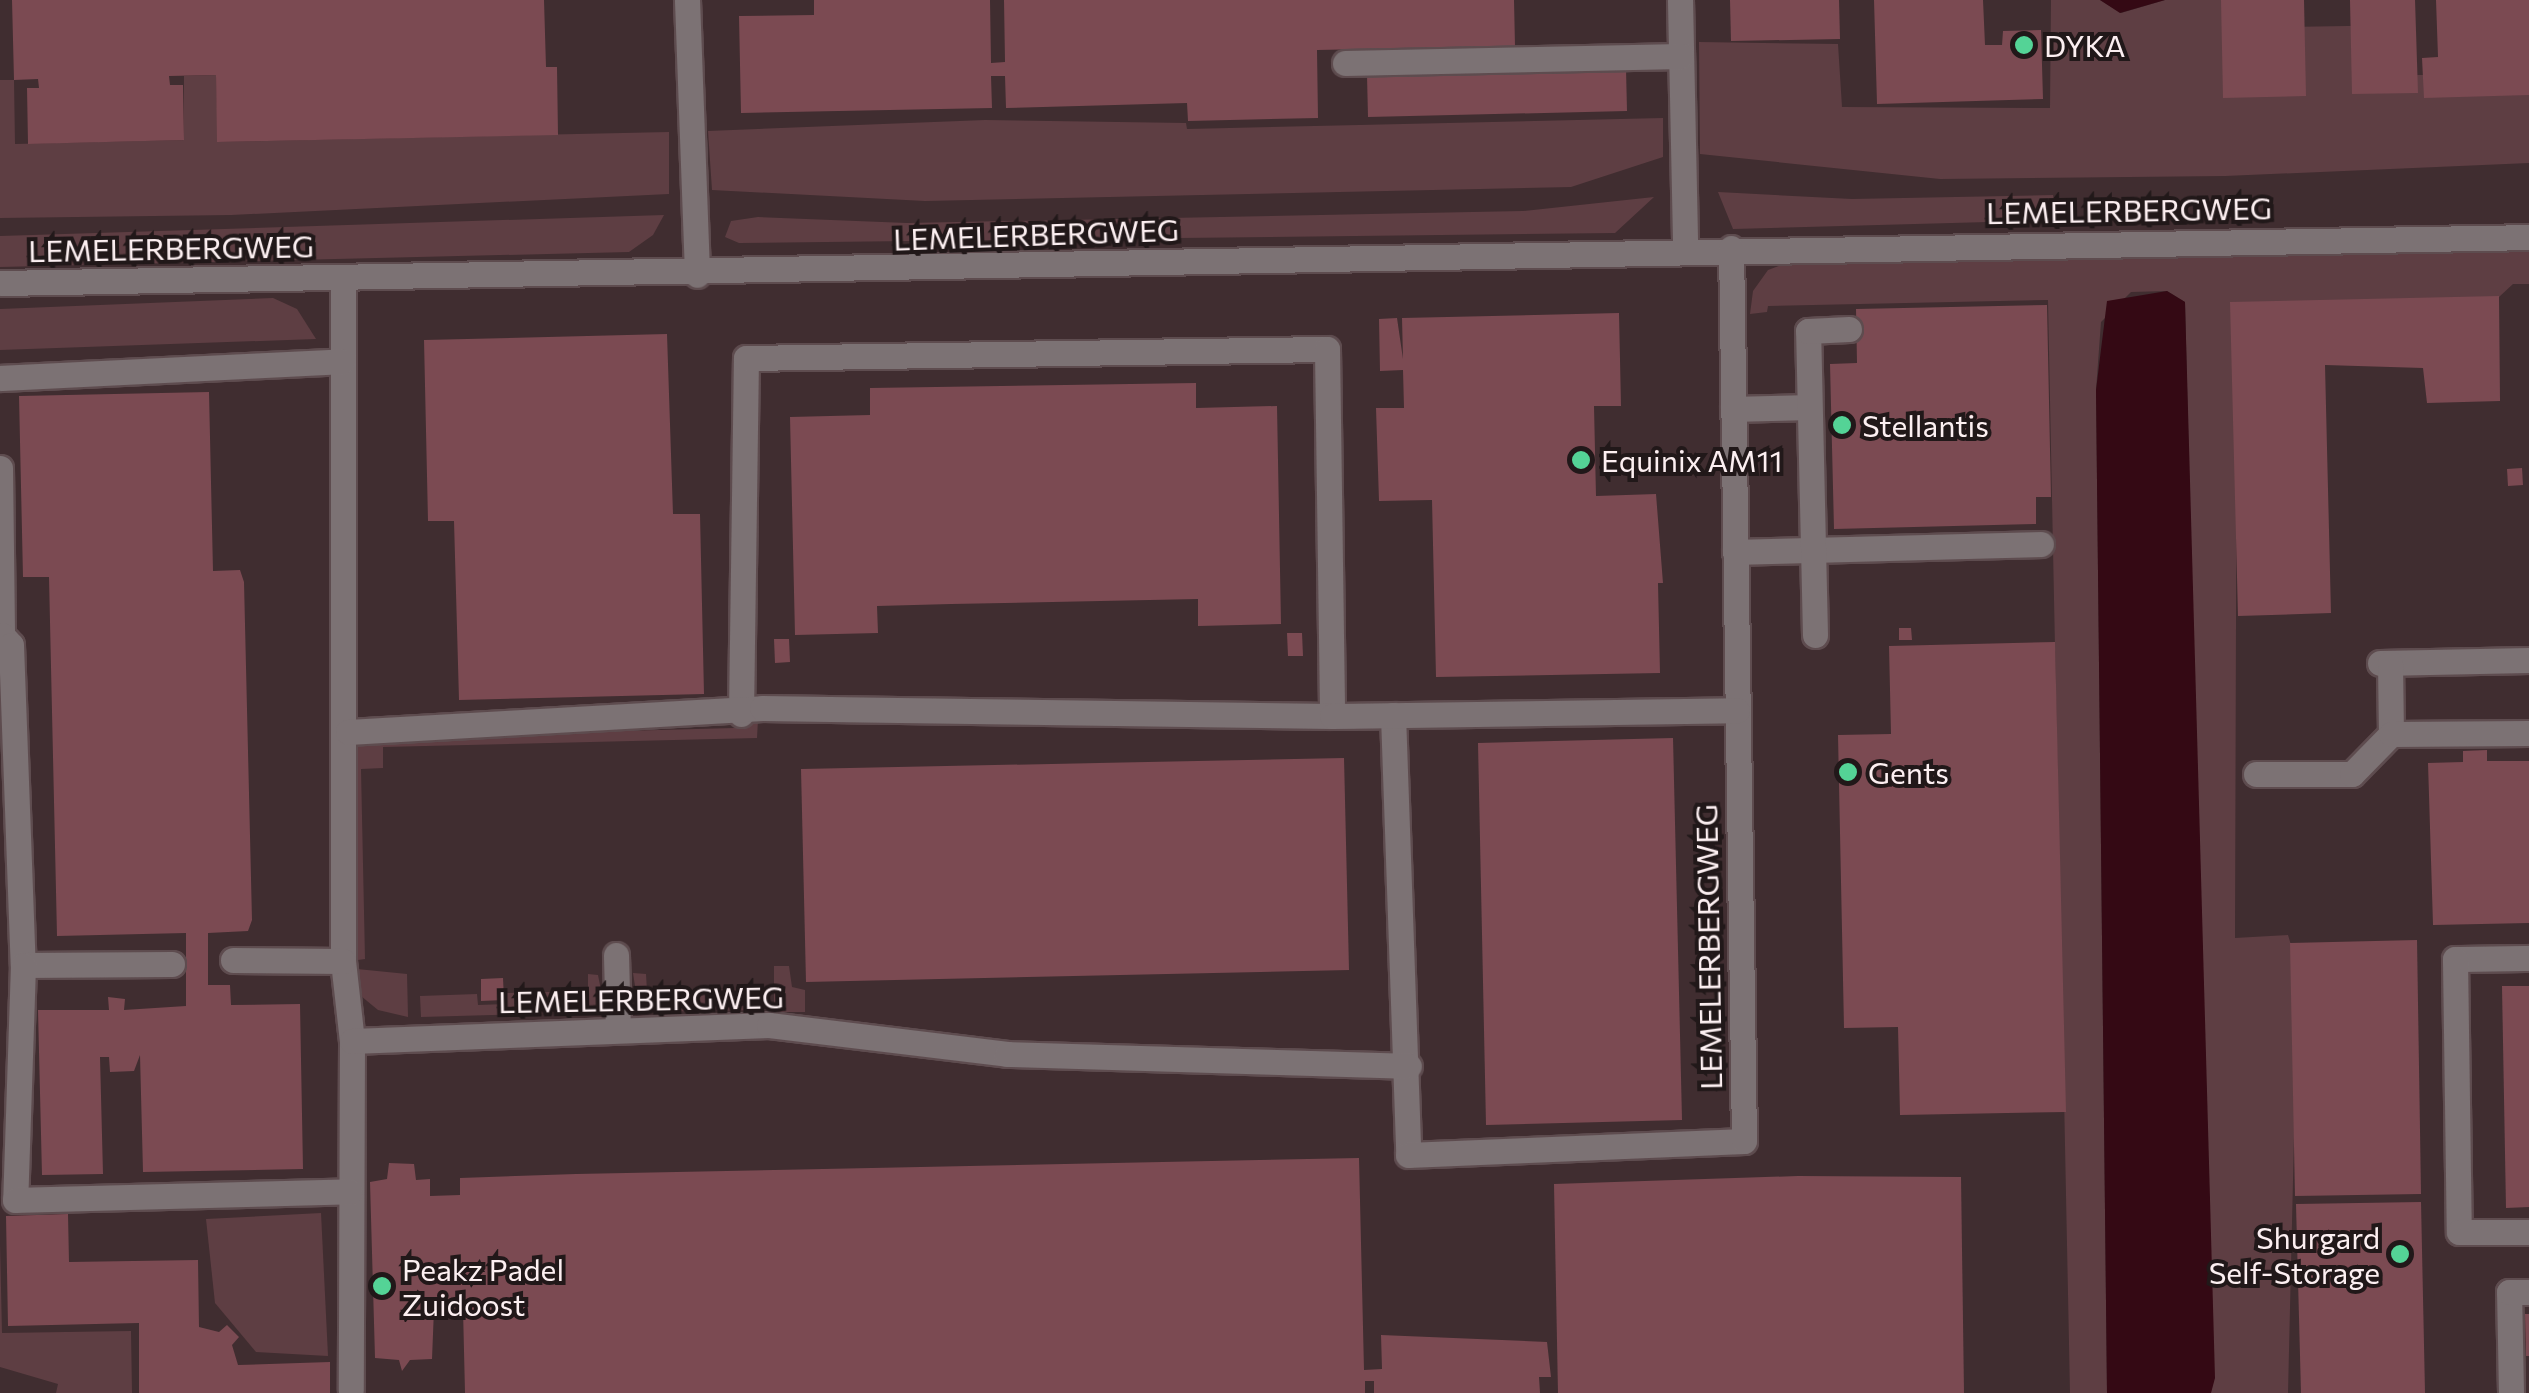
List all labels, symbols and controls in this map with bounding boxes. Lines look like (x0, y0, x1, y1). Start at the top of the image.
place label: DYKA (2044, 27, 2125, 63)
marker: DYKA (2013, 34, 2035, 56)
street label: LEMELERBERGWEG (1986, 190, 2272, 230)
street label: LEMELERBERGWEG (893, 211, 1179, 257)
street label: LEMELERBERGWEG (28, 228, 314, 268)
place label: Stellantis (1862, 407, 1989, 443)
marker: Stellantis (1831, 414, 1853, 436)
place label: Equinix AM11 (1601, 442, 1782, 478)
marker: Equinix AM11 (1570, 449, 1592, 471)
place label: Gents (1868, 754, 1949, 790)
marker: Gents (1837, 761, 1859, 783)
street label: LEMELERBERGWEG (1688, 804, 1728, 1090)
street label: LEMELERBERGWEG (498, 979, 784, 1019)
place label: Shurgard Self-Storage (2209, 1219, 2380, 1290)
marker: Shurgard Self-Storage (2389, 1243, 2411, 1265)
place label: Peakz Padel Zuidoost (402, 1251, 564, 1322)
marker: Peakz Padel Zuidoost (371, 1275, 393, 1297)

